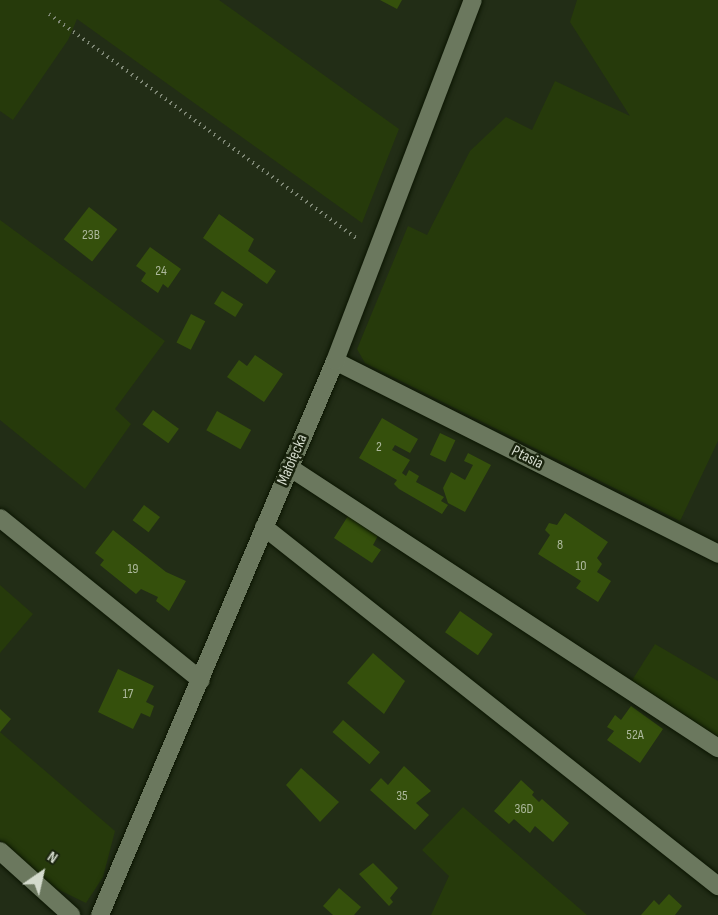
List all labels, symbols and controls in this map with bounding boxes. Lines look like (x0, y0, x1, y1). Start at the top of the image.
house number: 23B (82, 227, 100, 243)
house number: 24 (155, 263, 167, 279)
street label: Małołęcka (274, 432, 312, 488)
house number: 2 (376, 439, 382, 455)
street label: Ptasia (508, 442, 546, 474)
house number: 8 (557, 537, 563, 553)
house number: 10 (575, 558, 587, 574)
house number: 19 (127, 561, 139, 577)
house number: 17 (123, 686, 133, 702)
house number: 52A (626, 727, 644, 743)
house number: 35 (396, 788, 408, 804)
house number: 36D (515, 801, 533, 817)
north arrow (12, 843, 72, 903)
text: N (43, 847, 61, 868)

